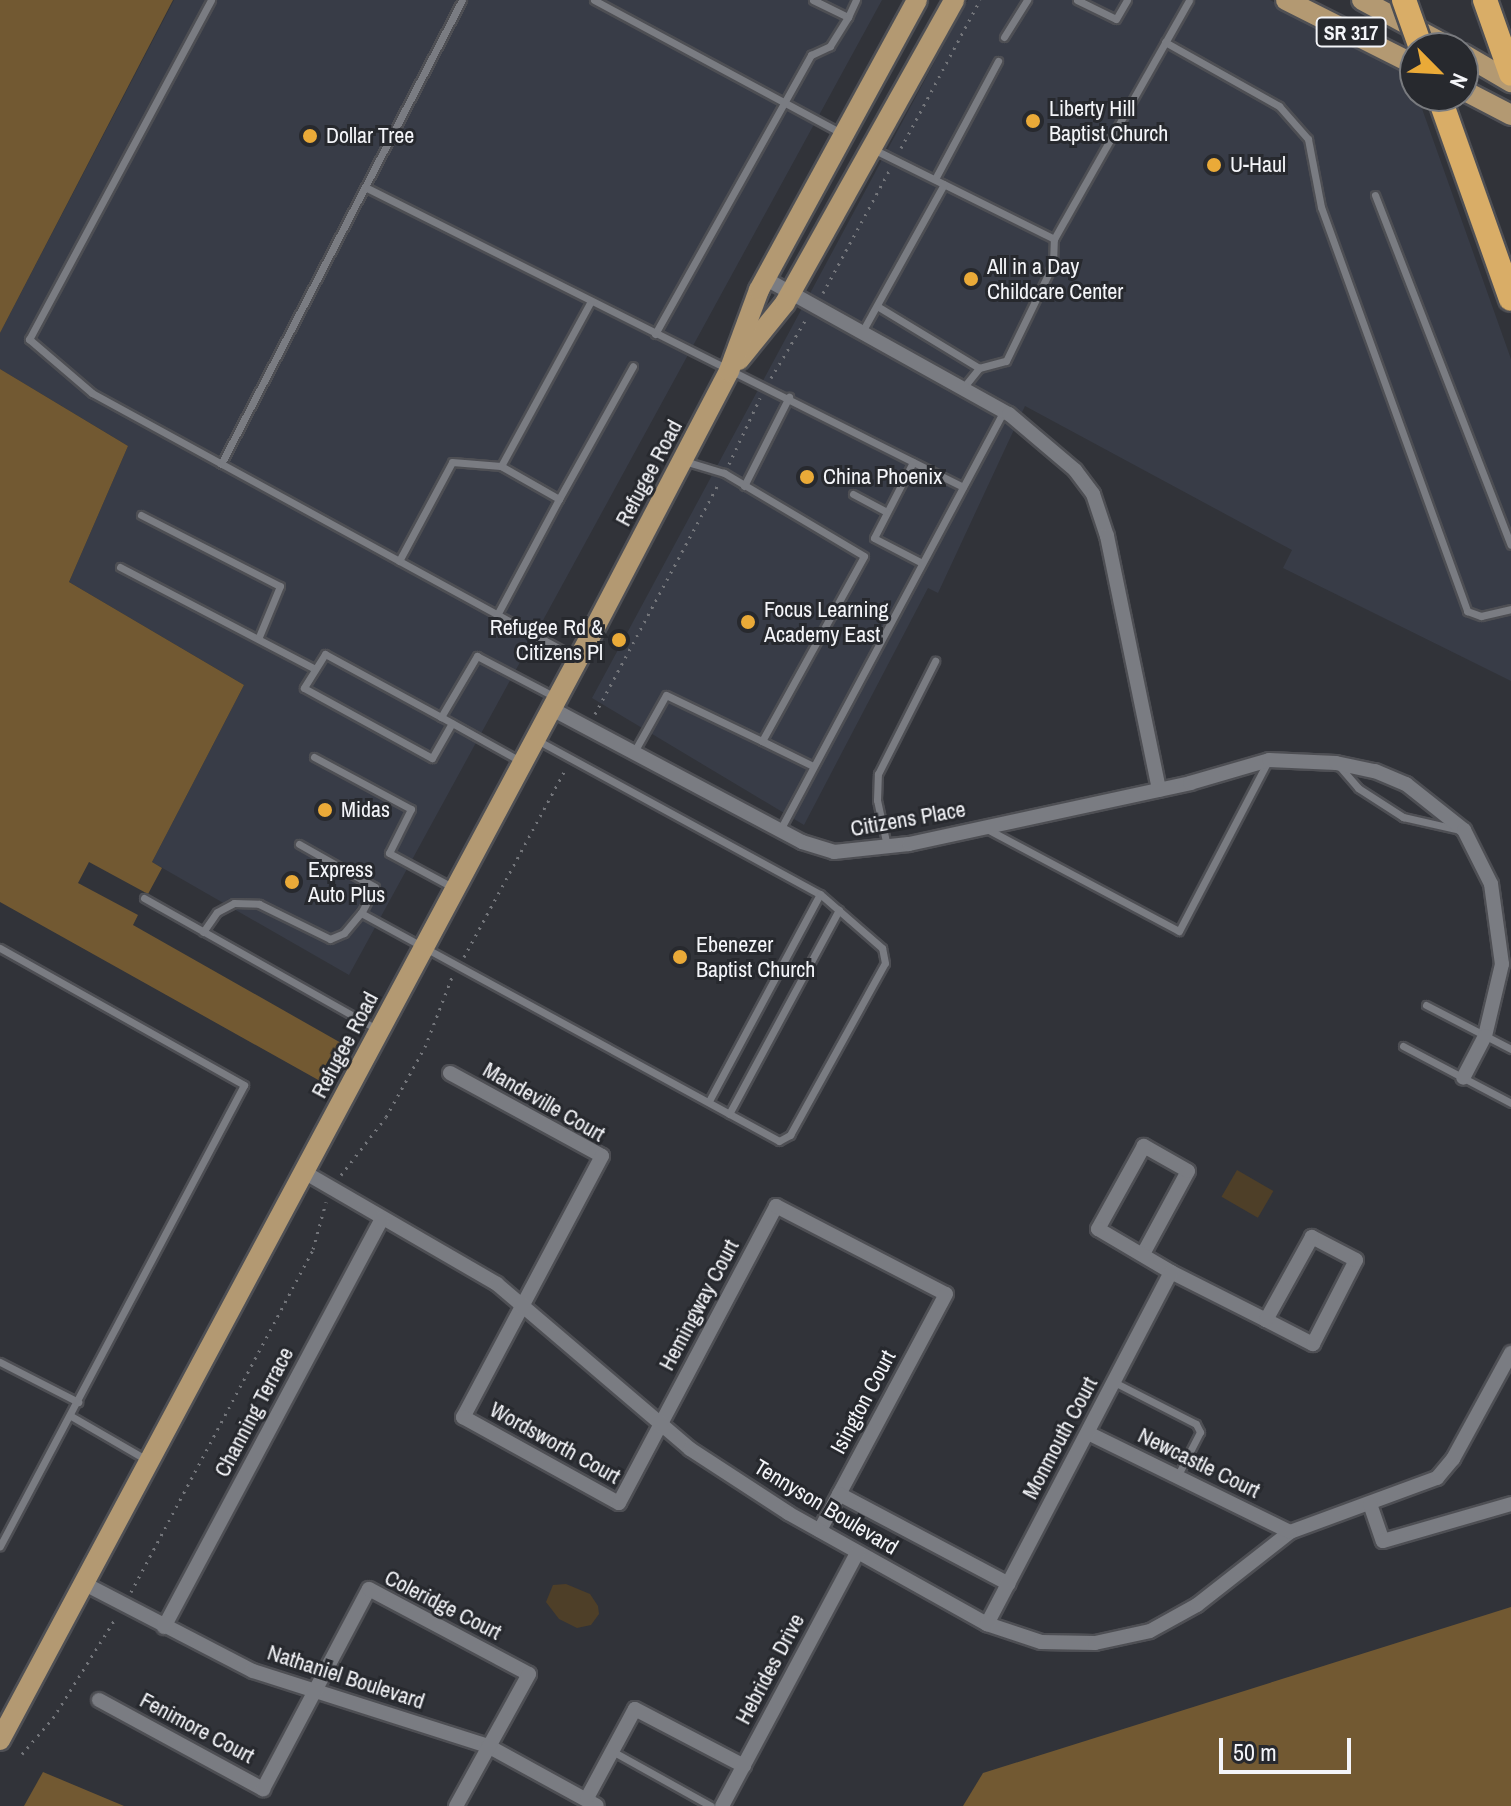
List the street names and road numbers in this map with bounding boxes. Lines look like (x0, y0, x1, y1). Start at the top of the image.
road number: SR 317 (1315, 16, 1387, 48)
street label: Refugee Road (610, 415, 688, 531)
street label: Citizens Place (848, 796, 968, 842)
street label: Refugee Road (306, 987, 384, 1103)
street label: Mandeville Court (478, 1056, 610, 1148)
street label: Hemingway Court (653, 1235, 745, 1375)
street label: Channing Terrace (209, 1342, 299, 1482)
street label: Isington Court (825, 1346, 901, 1458)
street label: Monmouth Court (1017, 1372, 1103, 1504)
street label: Wordsworth Court (485, 1396, 625, 1490)
street label: Newcastle Court (1134, 1422, 1264, 1504)
street label: Tennyson Boulevard (749, 1454, 903, 1560)
street label: Coleridge Court (380, 1564, 506, 1646)
street label: Hebrides Drive (730, 1609, 810, 1729)
street label: Nathaniel Boulevard (264, 1639, 428, 1715)
street label: Fenimore Court (135, 1687, 259, 1769)

